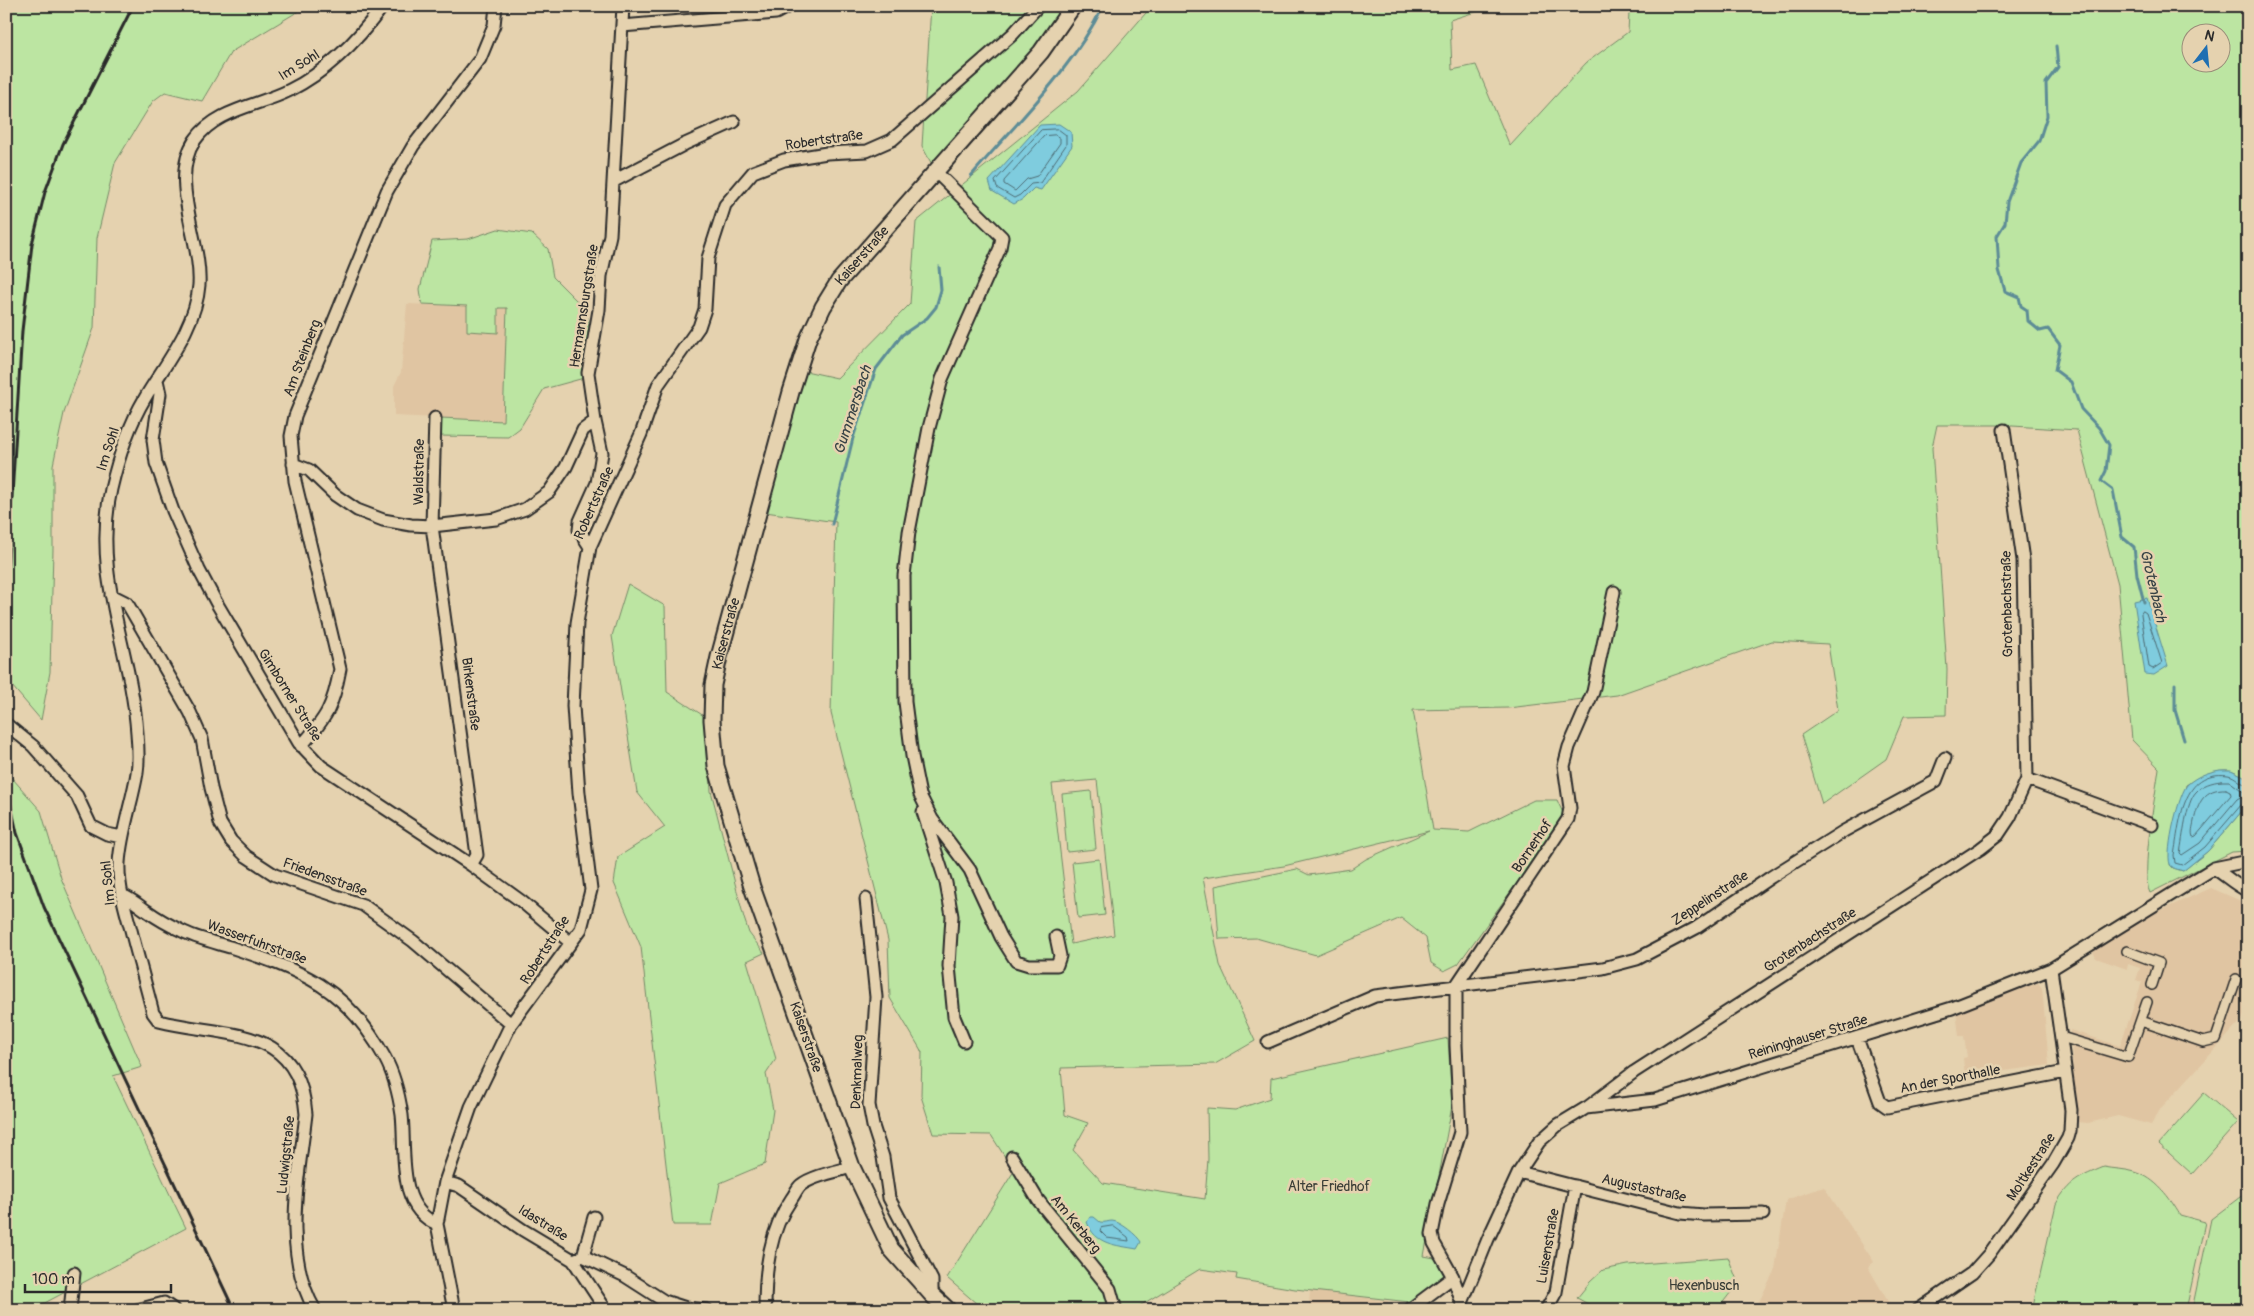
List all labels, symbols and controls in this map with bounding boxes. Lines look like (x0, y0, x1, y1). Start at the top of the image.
north arrow (2182, 22, 2232, 72)
text: N (2203, 27, 2216, 45)
street label: Im Sohl (275, 46, 323, 84)
street label: Robertstraße (784, 126, 864, 154)
street label: Kaiserstraße (831, 222, 892, 289)
street label: Hermannsburgstraße (566, 243, 602, 369)
street label: Am Steinberg (280, 317, 324, 399)
water label: Gummersbach (830, 362, 877, 457)
street label: Im Sohl (93, 425, 123, 473)
street label: Waldstraße (410, 438, 428, 505)
street label: Robertstraße (570, 464, 618, 542)
water label: Grotenbach (2135, 548, 2171, 625)
street label: Grotenbachstraße (1998, 550, 2016, 657)
street label: Kaiserstraße (708, 596, 743, 671)
street label: Gimborner Straße (255, 646, 325, 745)
street label: Birkenstraße (458, 657, 484, 732)
street label: Bornerhof (1508, 816, 1556, 876)
street label: Friedensstraße (281, 854, 369, 900)
street label: Im Sohl (97, 860, 119, 906)
street label: Zeppelinstraße (1669, 867, 1752, 929)
street label: Grotenbachstraße (1761, 904, 1859, 976)
street label: Robertstraße (517, 913, 573, 987)
street label: Wasserfuhrstraße (205, 916, 309, 968)
street label: Kaiserstraße (786, 999, 826, 1075)
street label: Reininghauser Straße (1746, 1011, 1870, 1063)
street label: Denkmalweg (847, 1034, 867, 1110)
street label: An der Sporthalle (1899, 1061, 2002, 1097)
street label: Ludwigstraße (273, 1115, 299, 1195)
street label: Moltkestraße (2003, 1130, 2059, 1204)
street label: Augustastraße (1600, 1170, 1688, 1206)
park label: Alter Friedhof (1288, 1178, 1371, 1195)
street label: Am Kerberg (1047, 1191, 1105, 1257)
street label: Idastraße (515, 1201, 571, 1245)
street label: Luisenstraße (1533, 1207, 1563, 1285)
scale bar (25, 1261, 171, 1293)
text: 100 m (32, 1270, 75, 1289)
park label: Hexenbusch (1669, 1277, 1739, 1294)

